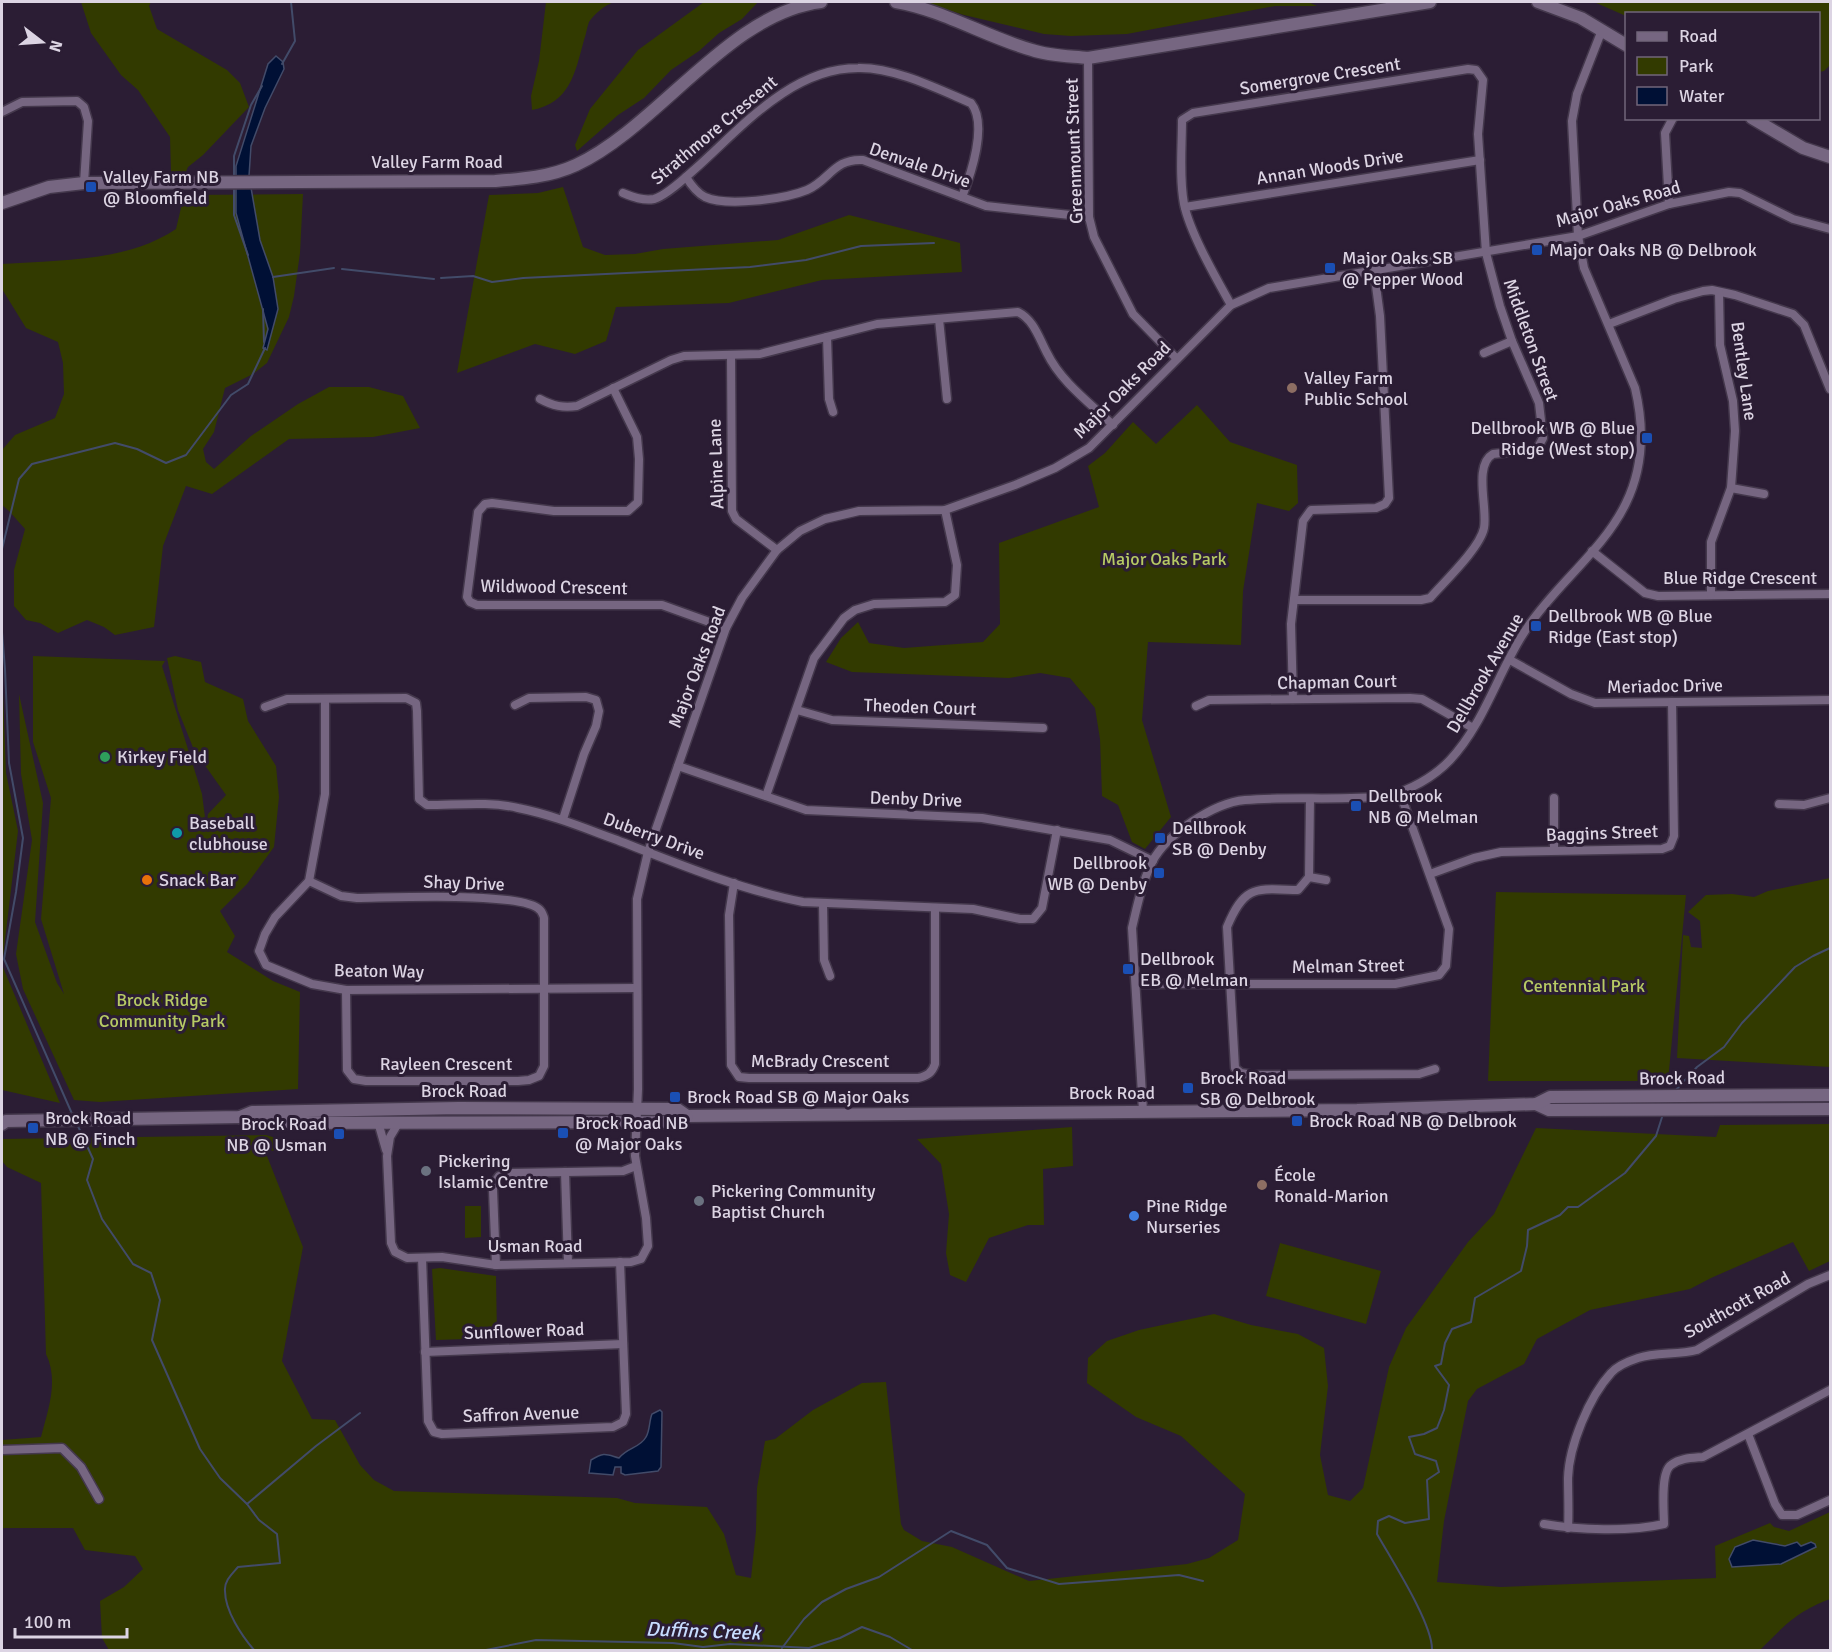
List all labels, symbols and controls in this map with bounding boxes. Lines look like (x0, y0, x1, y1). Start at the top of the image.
north arrow (12, 12, 72, 72)
legend (1625, 12, 1820, 120)
text: Road (1679, 25, 1718, 47)
text: N (44, 38, 67, 54)
street label: Somergrove Crescent (1238, 52, 1402, 100)
text: Park (1679, 55, 1714, 77)
street label: Strathmore Crescent (646, 71, 782, 189)
street label: Greenmount Street (1060, 78, 1088, 224)
text: Water (1679, 85, 1725, 107)
street label: Denvale Drive (866, 137, 974, 193)
street label: Annan Woods Drive (1255, 145, 1405, 189)
street label: Valley Farm Road (371, 151, 503, 173)
place label: Valley Farm NB @ Bloomfield (103, 166, 219, 209)
street label: Major Oaks Road (1553, 176, 1683, 232)
marker: Valley Farm NB @ Bloomfield (84, 180, 98, 194)
place label: Major Oaks NB @ Delbrook (1549, 239, 1757, 261)
marker: Major Oaks NB @ Delbrook (1530, 243, 1544, 257)
place label: Major Oaks SB @ Pepper Wood (1342, 247, 1463, 290)
marker: Major Oaks SB @ Pepper Wood (1323, 261, 1337, 275)
street label: Middleton Street (1499, 276, 1563, 404)
street label: Bentley Lane (1726, 320, 1762, 422)
street label: Major Oaks Road (1069, 337, 1175, 443)
place label: Valley Farm Public School (1304, 367, 1408, 410)
marker: Valley Farm Public School (1285, 381, 1299, 395)
place label: Dellbrook WB @ Blue Ridge (West stop) (1470, 417, 1635, 460)
street label: Alpine Lane (703, 418, 729, 510)
marker: Dellbrook WB @ Blue Ridge (West stop) (1640, 431, 1654, 445)
park label: Major Oaks Park (1102, 548, 1226, 570)
street label: Blue Ridge Crescent (1663, 567, 1817, 589)
street label: Wildwood Crescent (480, 575, 628, 599)
street label: Major Oaks Road (664, 603, 730, 731)
place label: Dellbrook WB @ Blue Ridge (East stop) (1548, 605, 1713, 648)
street label: Dellbrook Avenue (1442, 609, 1528, 737)
marker: Dellbrook WB @ Blue Ridge (East stop) (1529, 619, 1543, 633)
street label: Chapman Court (1277, 670, 1397, 694)
street label: Meriadoc Drive (1607, 674, 1723, 698)
street label: Theoden Court (863, 694, 977, 720)
place label: Kirkey Field (117, 746, 207, 768)
marker: Kirkey Field (98, 750, 112, 764)
place label: Dellbrook NB @ Melman (1368, 785, 1478, 828)
street label: Denby Drive (869, 786, 963, 812)
marker: Dellbrook NB @ Melman (1349, 799, 1363, 813)
street label: Duberry Drive (600, 807, 708, 865)
place label: Baseball clubhouse (189, 812, 268, 855)
place label: Dellbrook SB @ Denby (1172, 817, 1267, 860)
street label: Baggins Street (1545, 820, 1659, 846)
marker: Baseball clubhouse (170, 826, 184, 840)
marker: Dellbrook SB @ Denby (1153, 831, 1167, 845)
place label: Dellbrook WB @ Denby (1047, 852, 1148, 895)
marker: Dellbrook WB @ Denby (1152, 866, 1166, 880)
place label: Snack Bar (159, 869, 236, 891)
street label: Shay Drive (423, 871, 505, 895)
marker: Snack Bar (140, 873, 154, 887)
place label: Dellbrook EB @ Melman (1140, 948, 1248, 991)
street label: Melman Street (1291, 954, 1405, 978)
street label: Beaton Way (334, 959, 425, 983)
marker: Dellbrook EB @ Melman (1121, 962, 1135, 976)
park label: Centennial Park (1523, 975, 1645, 997)
park label: Brock Ridge Community Park (99, 989, 225, 1032)
street label: McBrady Crescent (751, 1050, 889, 1072)
street label: Rayleen Crescent (380, 1053, 512, 1075)
street label: Brock Road (1639, 1066, 1725, 1090)
place label: Brock Road SB @ Delbrook (1200, 1067, 1315, 1110)
street label: Brock Road (421, 1080, 507, 1102)
marker: Brock Road SB @ Delbrook (1181, 1081, 1195, 1095)
street label: Brock Road (1069, 1082, 1155, 1104)
place label: Brock Road SB @ Major Oaks (687, 1086, 910, 1108)
marker: Brock Road SB @ Major Oaks (668, 1090, 682, 1104)
place label: Brock Road NB @ Finch (45, 1107, 136, 1150)
place label: Brock Road NB @ Delbrook (1309, 1110, 1517, 1132)
place label: Brock Road NB @ Major Oaks (575, 1112, 688, 1155)
place label: Brock Road NB @ Usman (226, 1113, 327, 1156)
marker: Brock Road NB @ Delbrook (1290, 1114, 1304, 1128)
marker: Brock Road NB @ Finch (26, 1121, 40, 1135)
marker: Brock Road NB @ Major Oaks (556, 1126, 570, 1140)
marker: Brock Road NB @ Usman (332, 1127, 346, 1141)
place label: Pickering Islamic Centre (438, 1150, 548, 1193)
marker: Pickering Islamic Centre (419, 1164, 433, 1178)
place label: École Ronald-Marion (1274, 1164, 1389, 1207)
marker: École Ronald-Marion (1255, 1178, 1269, 1192)
place label: Pickering Community Baptist Church (711, 1180, 876, 1223)
marker: Pickering Community Baptist Church (692, 1194, 706, 1208)
place label: Pine Ridge Nurseries (1146, 1195, 1228, 1238)
marker: Pine Ridge Nurseries (1127, 1209, 1141, 1223)
street label: Usman Road (487, 1235, 583, 1257)
street label: Southcott Road (1680, 1267, 1794, 1343)
street label: Sunflower Road (463, 1318, 585, 1344)
street label: Saffron Avenue (462, 1401, 580, 1427)
scale bar (15, 1601, 128, 1639)
text: 100 m (24, 1611, 71, 1633)
water label: Duffins Creek (645, 1617, 763, 1646)

